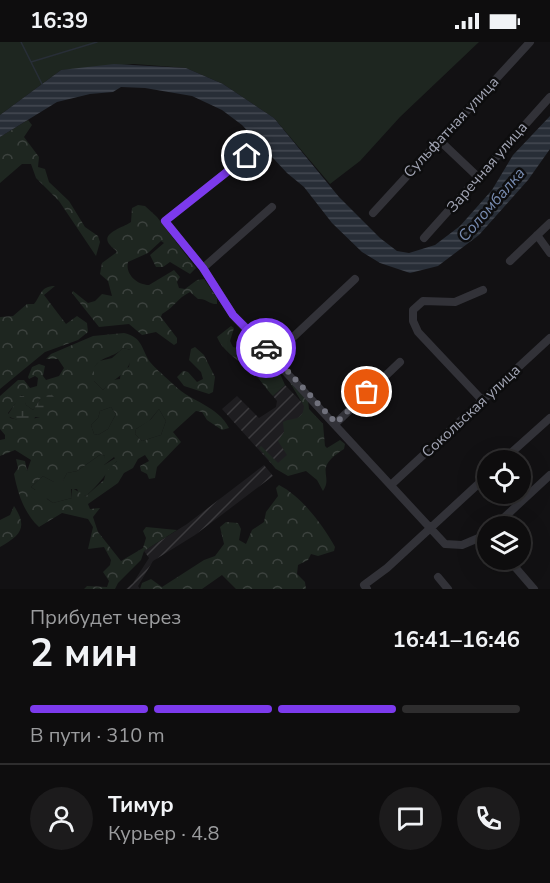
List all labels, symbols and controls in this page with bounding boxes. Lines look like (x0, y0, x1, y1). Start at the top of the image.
text: 16:39 (30, 6, 88, 36)
street label: Сульфатная улица (399, 72, 503, 182)
street label: Заречная улица (442, 118, 532, 216)
pin (221, 130, 272, 181)
icon: home (230, 139, 263, 172)
water label: Соломбалка (453, 163, 530, 247)
courier (236, 318, 296, 378)
icon: car (250, 332, 283, 365)
street label: Сокольская улица (417, 360, 525, 462)
pin (341, 366, 392, 417)
icon: bag (350, 375, 383, 408)
map controls (477, 450, 531, 570)
button: locate (477, 450, 531, 504)
button: layers (477, 516, 531, 570)
text: Прибудет через (30, 604, 181, 631)
text: 16:41–16:46 (392, 625, 520, 655)
text: 2 мин (30, 627, 138, 680)
text: В пути · 310 m (30, 722, 165, 749)
button: person (30, 787, 93, 850)
button: chat (379, 787, 442, 850)
button: phone (457, 787, 520, 850)
text: Тимур (108, 790, 174, 820)
text: Курьер · 4.8 (108, 820, 220, 847)

